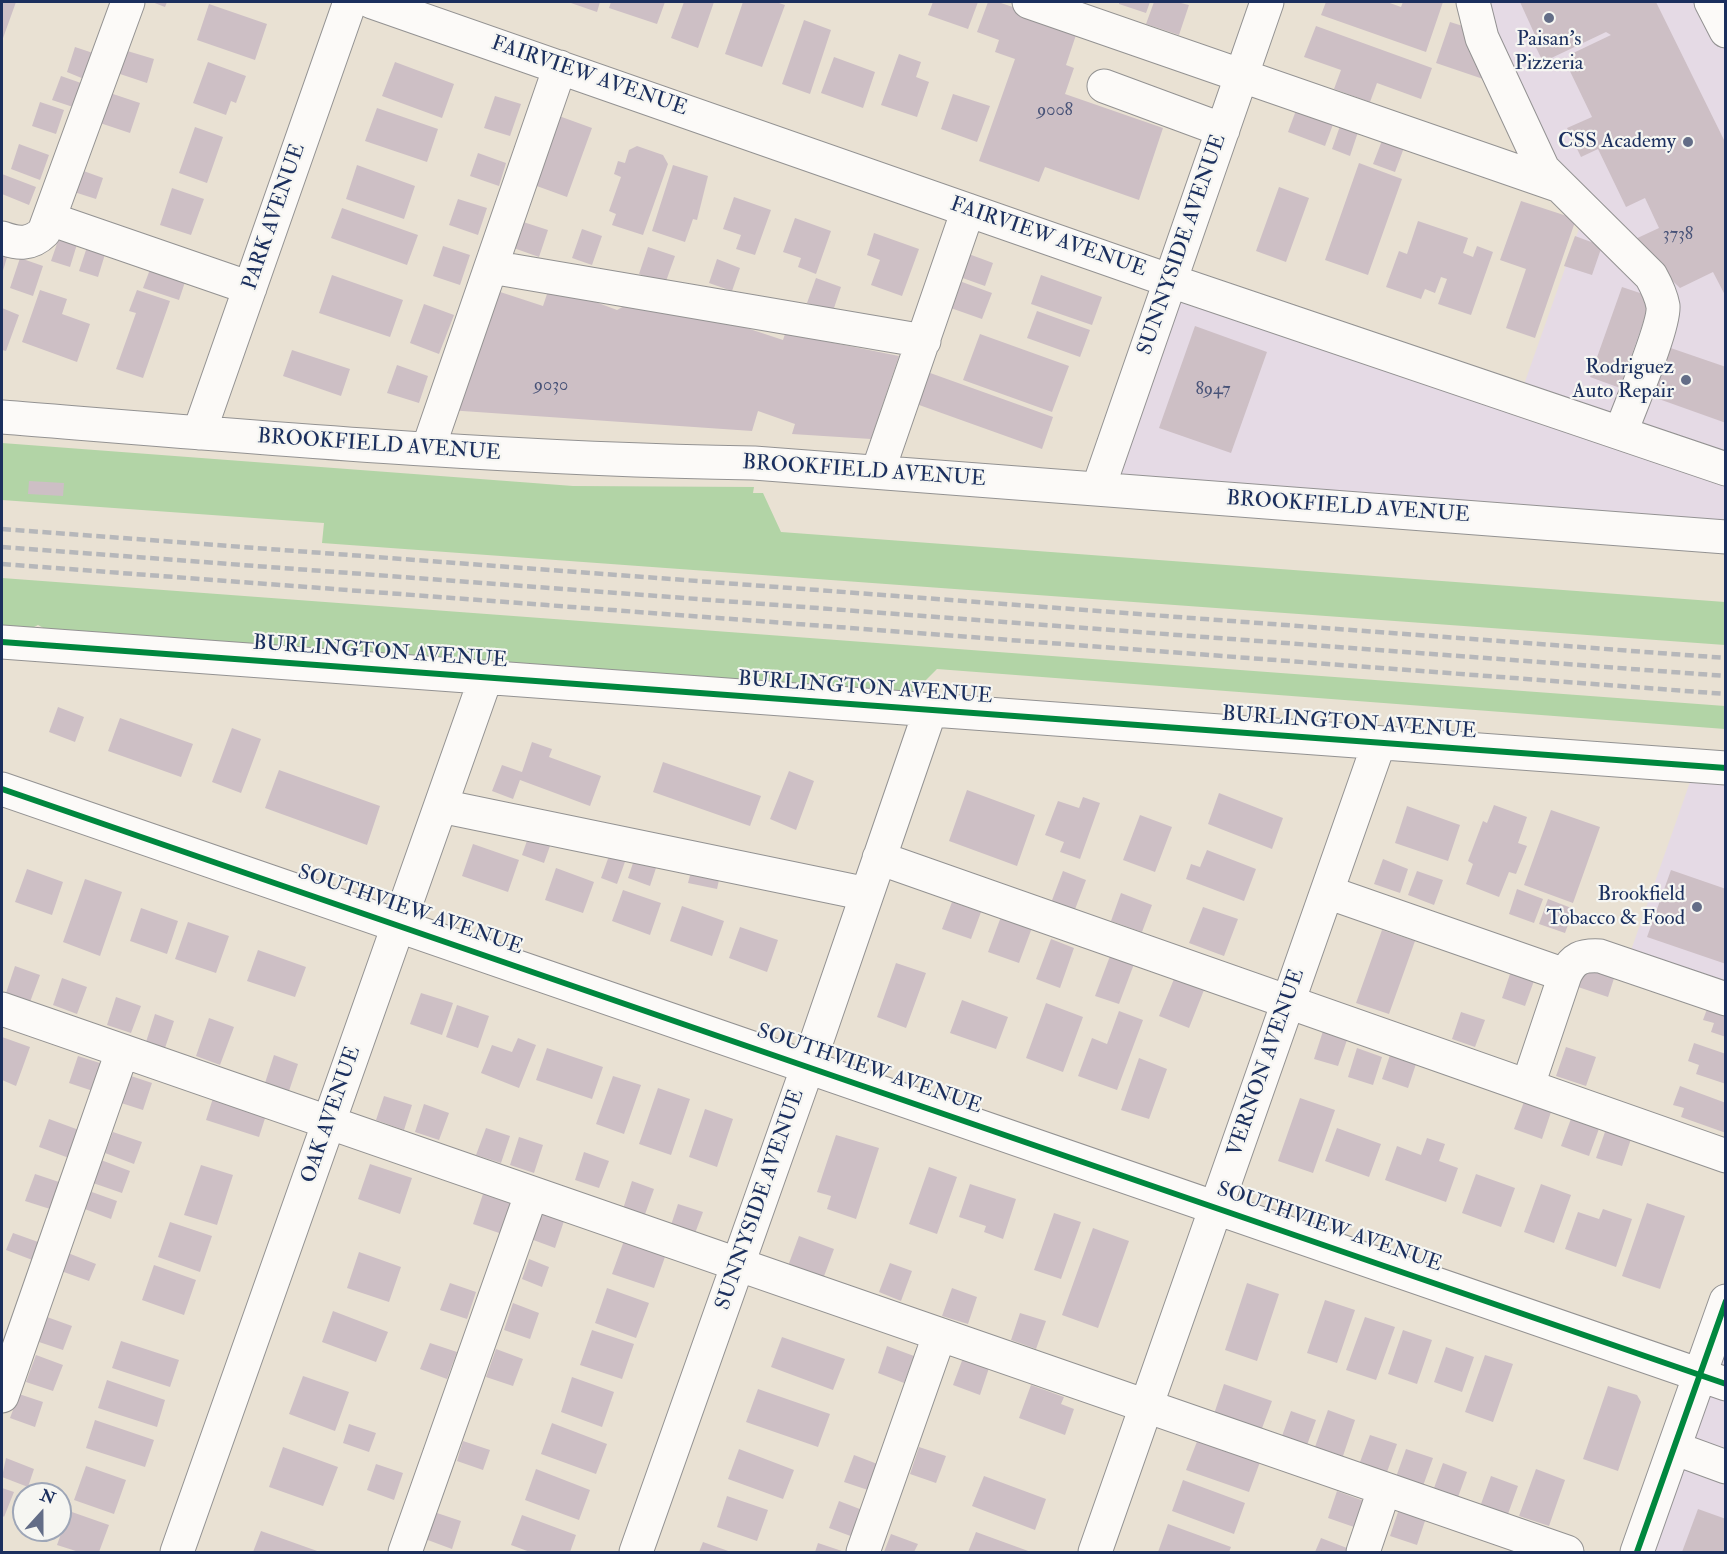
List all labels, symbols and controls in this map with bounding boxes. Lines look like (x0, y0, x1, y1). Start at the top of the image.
marker: Paisan's Pizzeria (1542, 11, 1556, 25)
place label: Paisan's Pizzeria (1515, 27, 1583, 77)
street label: FAIRVIEW AVENUE (488, 32, 690, 122)
house number: 9008 (1037, 100, 1073, 122)
place label: CSS Academy (1558, 129, 1676, 155)
street label: SUNNYSIDE AVENUE (1133, 131, 1233, 359)
marker: CSS Academy (1681, 135, 1695, 149)
street label: PARK AVENUE (238, 141, 312, 293)
street label: FAIRVIEW AVENUE (947, 193, 1149, 283)
house number: 3738 (1663, 224, 1693, 246)
place label: Rodriguez Auto Repair (1572, 355, 1674, 405)
marker: Rodriguez Auto Repair (1679, 373, 1693, 387)
house number: 9030 (534, 375, 568, 397)
house number: 8947 (1195, 379, 1231, 401)
street label: BROOKFIELD AVENUE (256, 425, 502, 467)
street label: BROOKFIELD AVENUE (741, 451, 987, 493)
street label: BROOKFIELD AVENUE (1225, 487, 1471, 529)
street label: BURLINGTON AVENUE (252, 632, 508, 674)
street label: BURLINGTON AVENUE (737, 668, 993, 710)
street label: BURLINGTON AVENUE (1221, 703, 1477, 745)
street label: SOUTHVIEW AVENUE (294, 861, 526, 961)
place label: Brookfield Tobacco & Food (1547, 882, 1685, 932)
marker: Brookfield Tobacco & Food (1690, 900, 1704, 914)
street label: VERNON AVENUE (1223, 966, 1311, 1160)
street label: SOUTHVIEW AVENUE (753, 1020, 985, 1120)
street label: OAK AVENUE (297, 1043, 367, 1187)
street label: SUNNYSIDE AVENUE (711, 1086, 811, 1314)
street label: SOUTHVIEW AVENUE (1213, 1178, 1445, 1278)
north arrow (12, 1482, 72, 1542)
text: N (37, 1485, 58, 1509)

